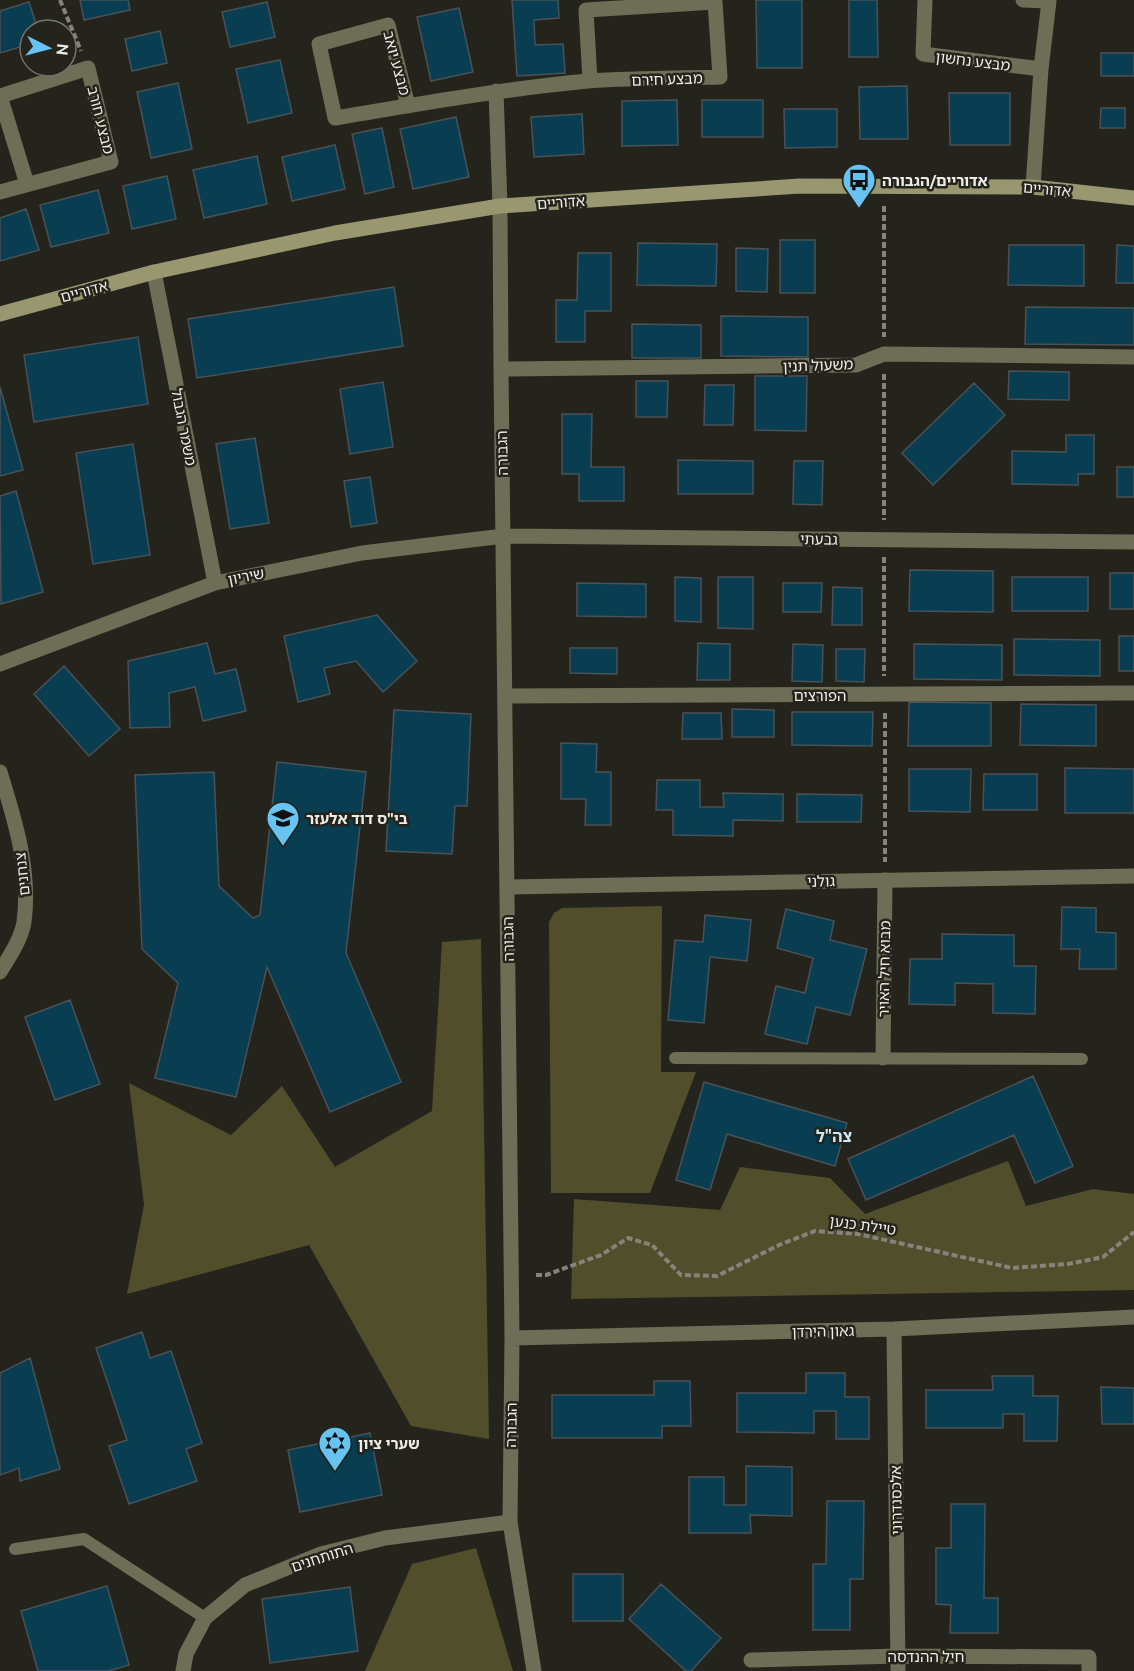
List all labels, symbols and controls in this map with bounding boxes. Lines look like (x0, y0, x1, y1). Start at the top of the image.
north arrow (18, 18, 78, 78)
street label: מבצע יואב (380, 29, 414, 97)
text: N (53, 43, 72, 56)
street label: מבצע נחשון (935, 48, 1011, 74)
street label: מבצע חירם (631, 69, 703, 89)
street label: מבצע חורב (84, 84, 118, 156)
bus stop icon: אדוריים/הגבורה (841, 162, 877, 209)
place label: אדוריים/הגבורה (882, 172, 988, 189)
street label: אדוריים (1022, 178, 1072, 200)
street label: אדוריים (536, 192, 586, 212)
street label: אדוריים (58, 277, 110, 305)
street label: משעול תנין (782, 355, 854, 375)
street label: משמר הגבול (168, 387, 200, 467)
street label: הגבורה (493, 430, 511, 476)
street label: גבעתי (800, 530, 838, 548)
street label: שיריון (226, 564, 266, 588)
street label: הפורצים (794, 687, 846, 704)
school or university icon: בי"ס דוד אלעזר (265, 800, 301, 847)
place label: בי"ס דוד אלעזר (306, 810, 408, 827)
street label: צנחנים (11, 851, 33, 897)
street label: גולני (807, 872, 835, 890)
street label: הגבורה (499, 916, 517, 962)
street label: מבוא חיל האויר (875, 920, 893, 1018)
district label: צה"ל (816, 1127, 852, 1145)
street label: טיילת כנען (829, 1212, 897, 1238)
street label: גאון הירדן (792, 1322, 855, 1340)
street label: הגבורה (502, 1402, 520, 1448)
synagogue icon: שערי ציון (317, 1425, 353, 1472)
place label: שערי ציון (358, 1435, 420, 1452)
street label: אלכסנדרוני (887, 1465, 905, 1535)
street label: התותחנים (289, 1539, 355, 1575)
street label: חיל ההנדסה (888, 1648, 964, 1665)

